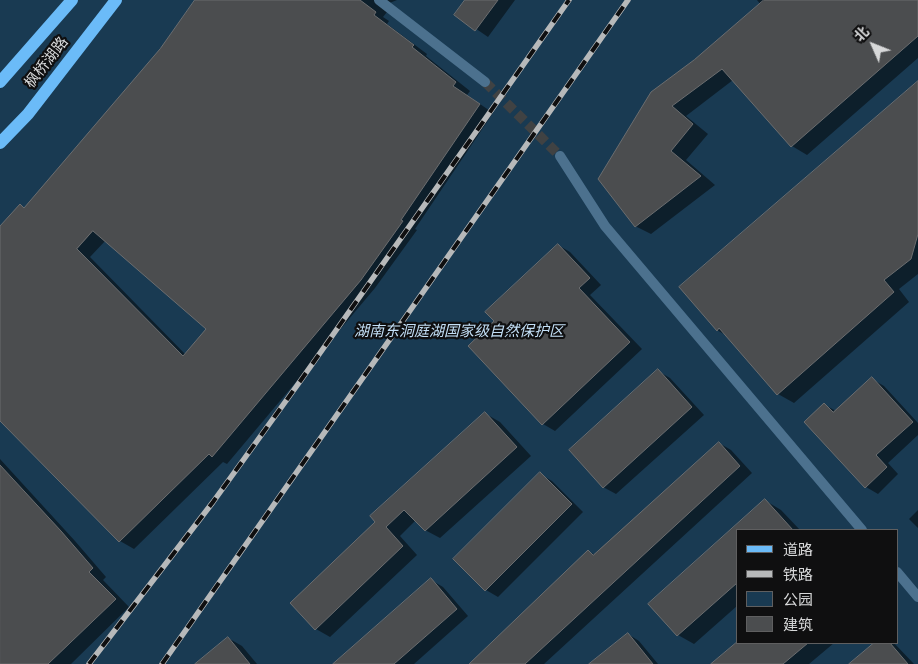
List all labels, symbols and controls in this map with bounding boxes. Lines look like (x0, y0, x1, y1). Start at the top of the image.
north arrow (848, 20, 898, 70)
text: 北 (852, 24, 872, 44)
street label: 枫桥湖路 (21, 34, 73, 92)
park label: 湖南东洞庭湖国家级自然保护区 (354, 323, 564, 341)
legend (736, 529, 898, 644)
text: 道路 (783, 542, 813, 558)
text: 铁路 (783, 567, 813, 583)
text: 公园 (783, 592, 813, 608)
text: 建筑 (783, 617, 813, 633)

